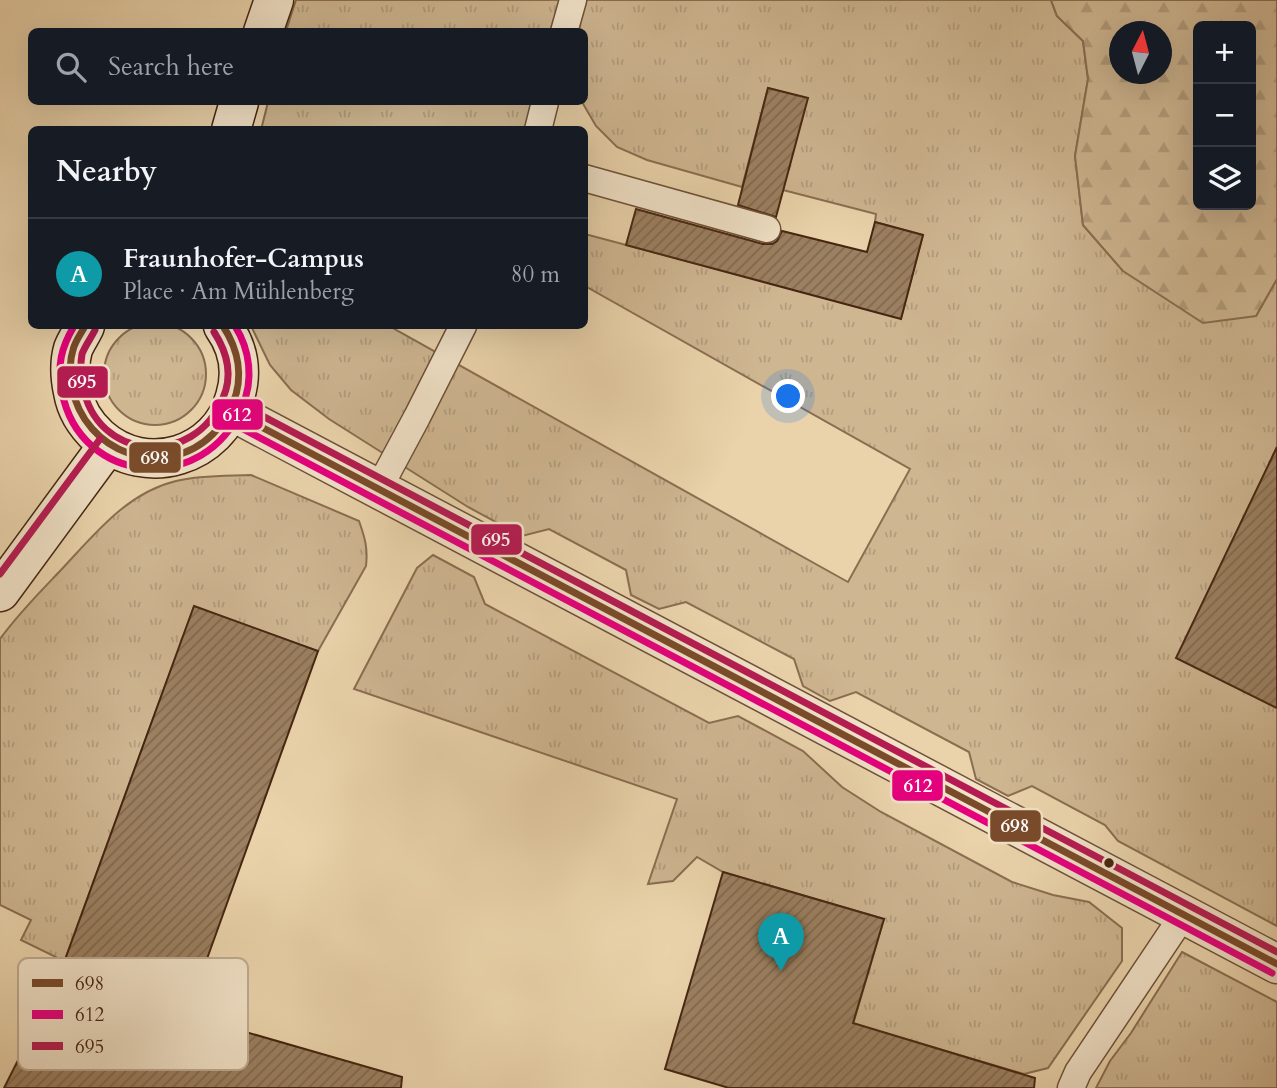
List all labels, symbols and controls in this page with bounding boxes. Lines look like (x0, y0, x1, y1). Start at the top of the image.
north arrow (1109, 21, 1172, 84)
map controls (1193, 21, 1256, 210)
button: + (1193, 21, 1256, 84)
search box (28, 28, 588, 105)
icon: search (52, 48, 90, 86)
text: Search here (108, 49, 234, 84)
button: − (1193, 84, 1256, 147)
button: layers (1193, 147, 1256, 210)
text: Nearby (56, 151, 157, 192)
text: Fraunhofer-Campus (123, 241, 364, 276)
text: A (70, 259, 88, 290)
text: 80 m (511, 259, 560, 290)
text: Place · Am Mühlenberg (123, 276, 354, 307)
line badge: 695 (56, 365, 109, 399)
text: 695 (67, 369, 97, 395)
your location (771, 379, 805, 413)
line badge: 612 (211, 398, 264, 431)
text: 612 (222, 402, 252, 428)
line badge: 698 (128, 441, 182, 474)
text: 698 (140, 445, 170, 471)
line badge: 695 (470, 523, 523, 556)
text: 695 (481, 527, 511, 553)
line badge: 612 (891, 769, 944, 802)
text: 612 (903, 773, 933, 799)
line badge: 698 (989, 809, 1042, 843)
text: 698 (1000, 813, 1030, 839)
unlabelled marker (1102, 856, 1116, 870)
pin: A (758, 913, 804, 971)
legend (18, 958, 248, 1070)
text: 698 (75, 971, 104, 997)
text: 612 (75, 1002, 104, 1028)
text: 695 (75, 1034, 104, 1060)

